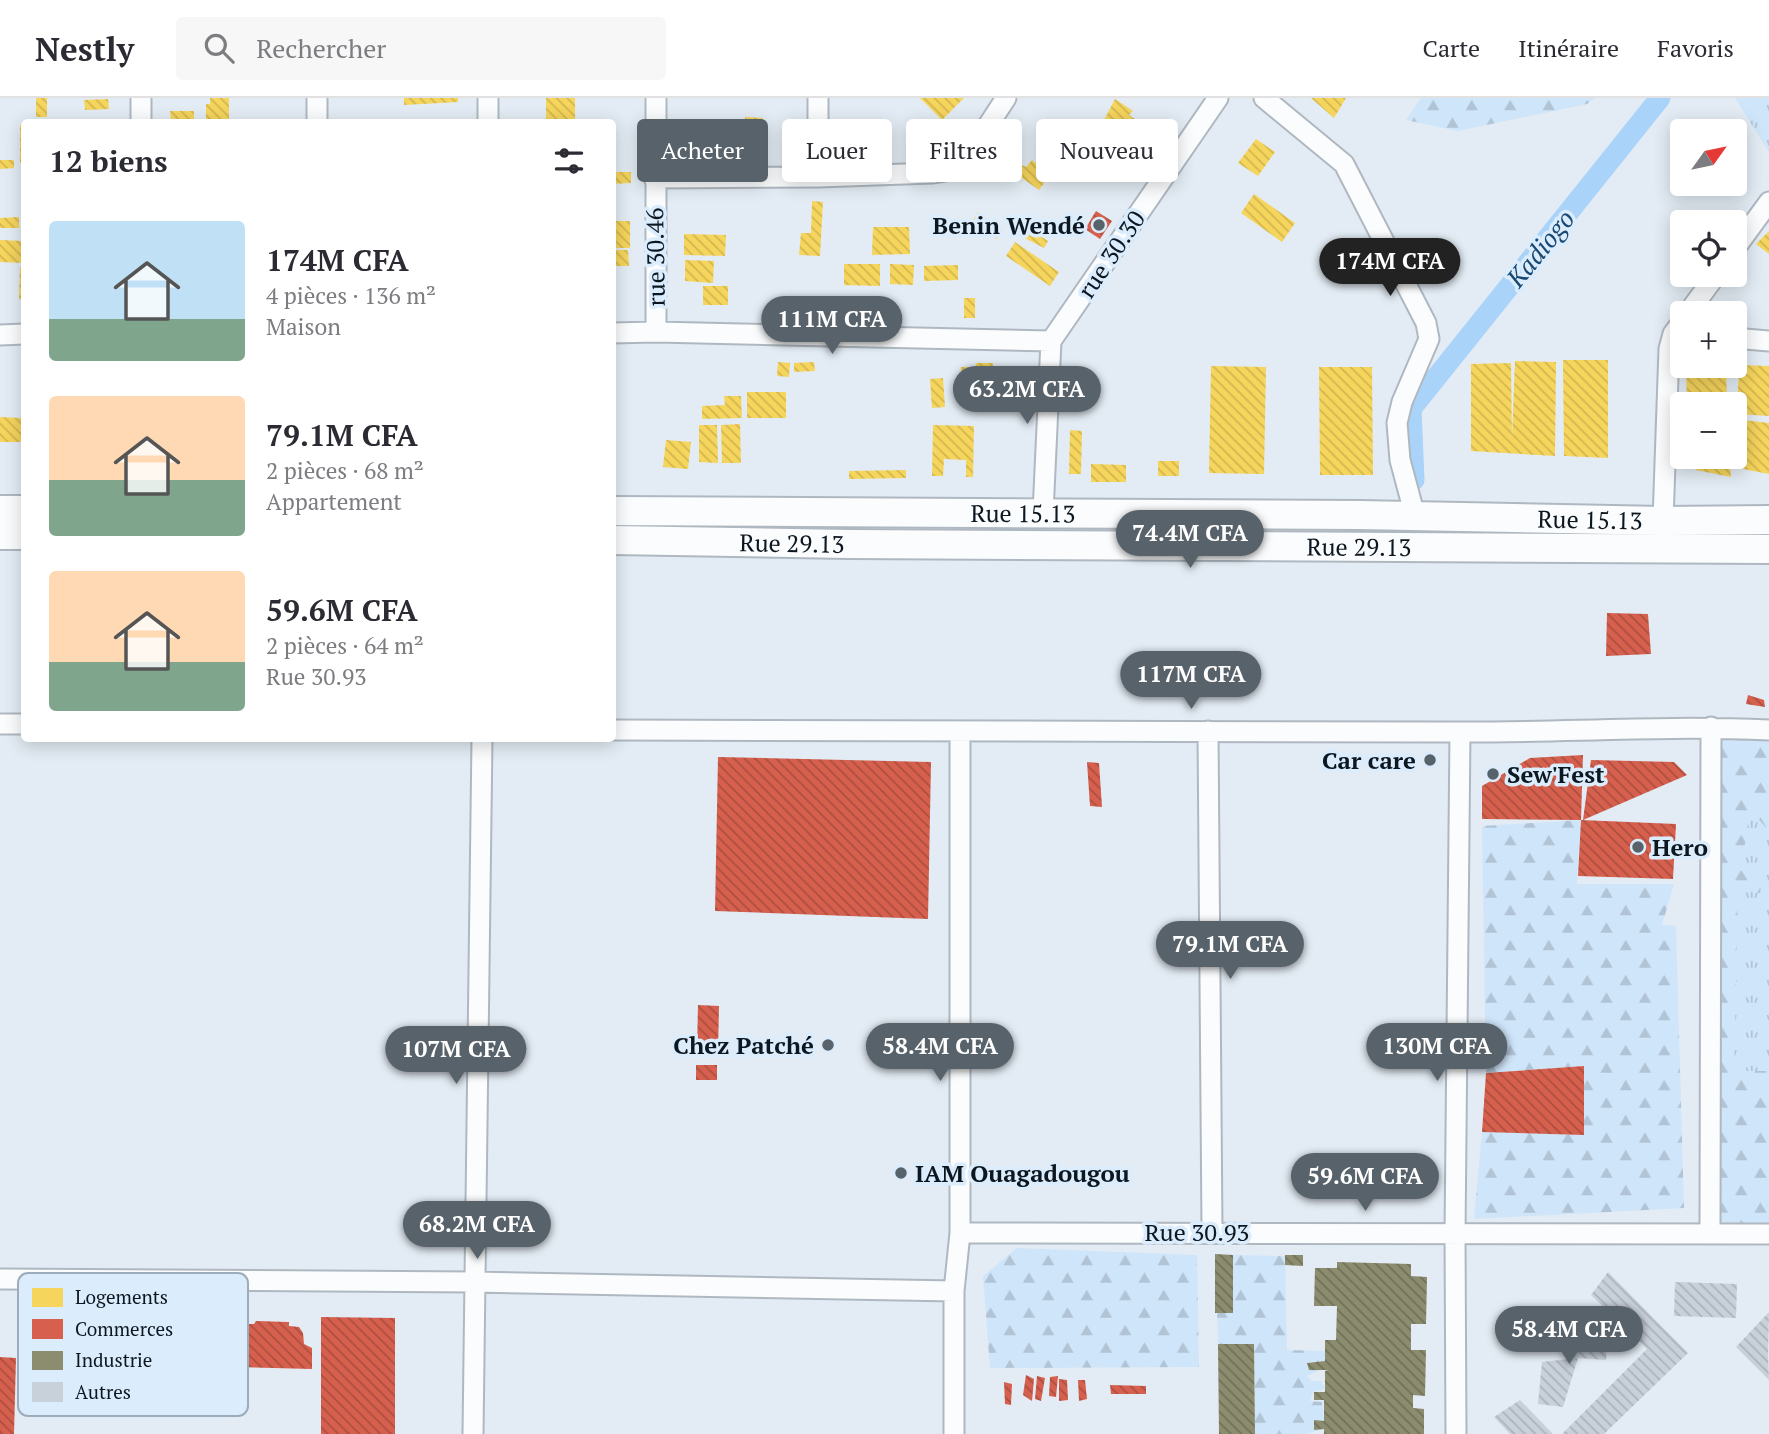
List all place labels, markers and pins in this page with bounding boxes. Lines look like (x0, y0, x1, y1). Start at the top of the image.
place label: Benin Wendé (933, 209, 1085, 241)
marker: Benin Wendé (1091, 217, 1107, 233)
pin: 174M CFA (1318, 238, 1462, 298)
pin: 111M CFA (760, 296, 904, 356)
pin: 63.2M CFA (947, 366, 1107, 426)
pin: 74.4M CFA (1110, 510, 1270, 570)
pin: 117M CFA (1119, 652, 1263, 711)
place label: Car care (1322, 744, 1416, 776)
marker: Car care (1422, 752, 1438, 768)
place label: Sew'Fest (1507, 758, 1605, 790)
marker: Sew'Fest (1485, 766, 1501, 782)
place label: Hero (1652, 831, 1708, 863)
marker: Hero (1630, 839, 1646, 855)
pin: 79.1M CFA (1150, 922, 1310, 981)
pin: 58.4M CFA (860, 1024, 1020, 1083)
pin: 130M CFA (1365, 1024, 1509, 1083)
pin: 107M CFA (384, 1026, 528, 1086)
place label: Chez Patché (673, 1029, 814, 1061)
marker: Chez Patché (820, 1037, 836, 1053)
pin: 59.6M CFA (1285, 1154, 1445, 1213)
place label: IAM Ouagadougou (915, 1157, 1130, 1189)
marker: IAM Ouagadougou (893, 1165, 909, 1181)
pin: 68.2M CFA (397, 1202, 557, 1261)
pin: 58.4M CFA (1489, 1306, 1649, 1366)

